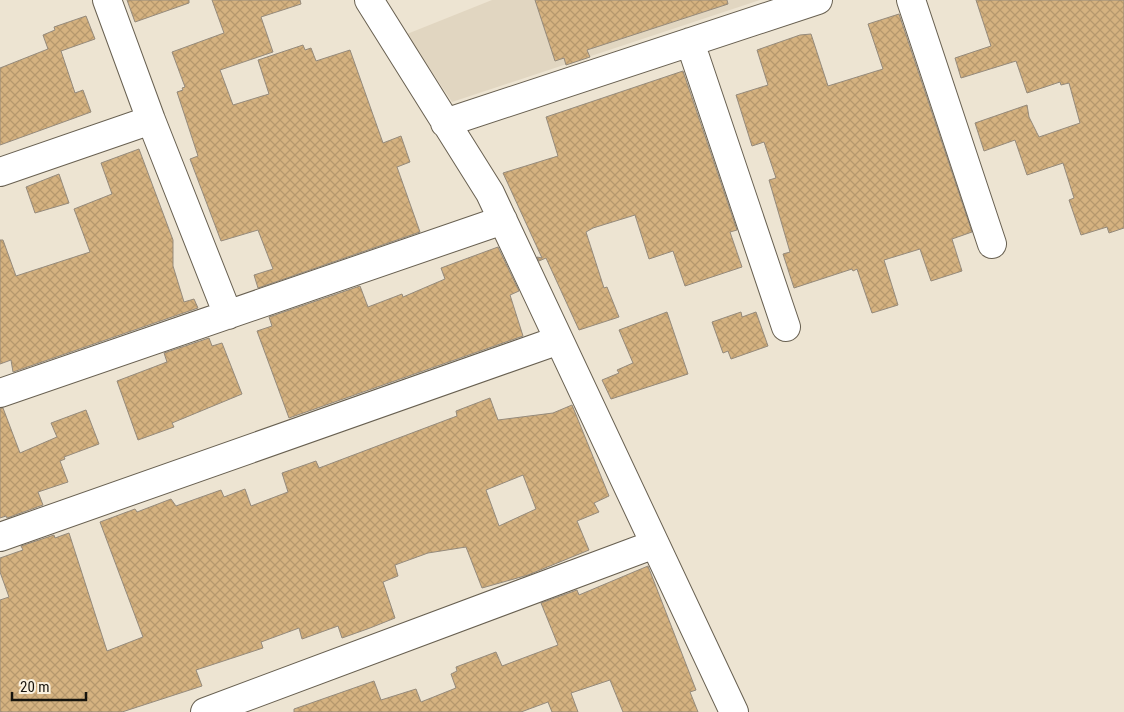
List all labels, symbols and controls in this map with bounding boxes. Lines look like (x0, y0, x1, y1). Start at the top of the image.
scale bar (12, 670, 86, 702)
text: 20 m (20, 678, 50, 696)

